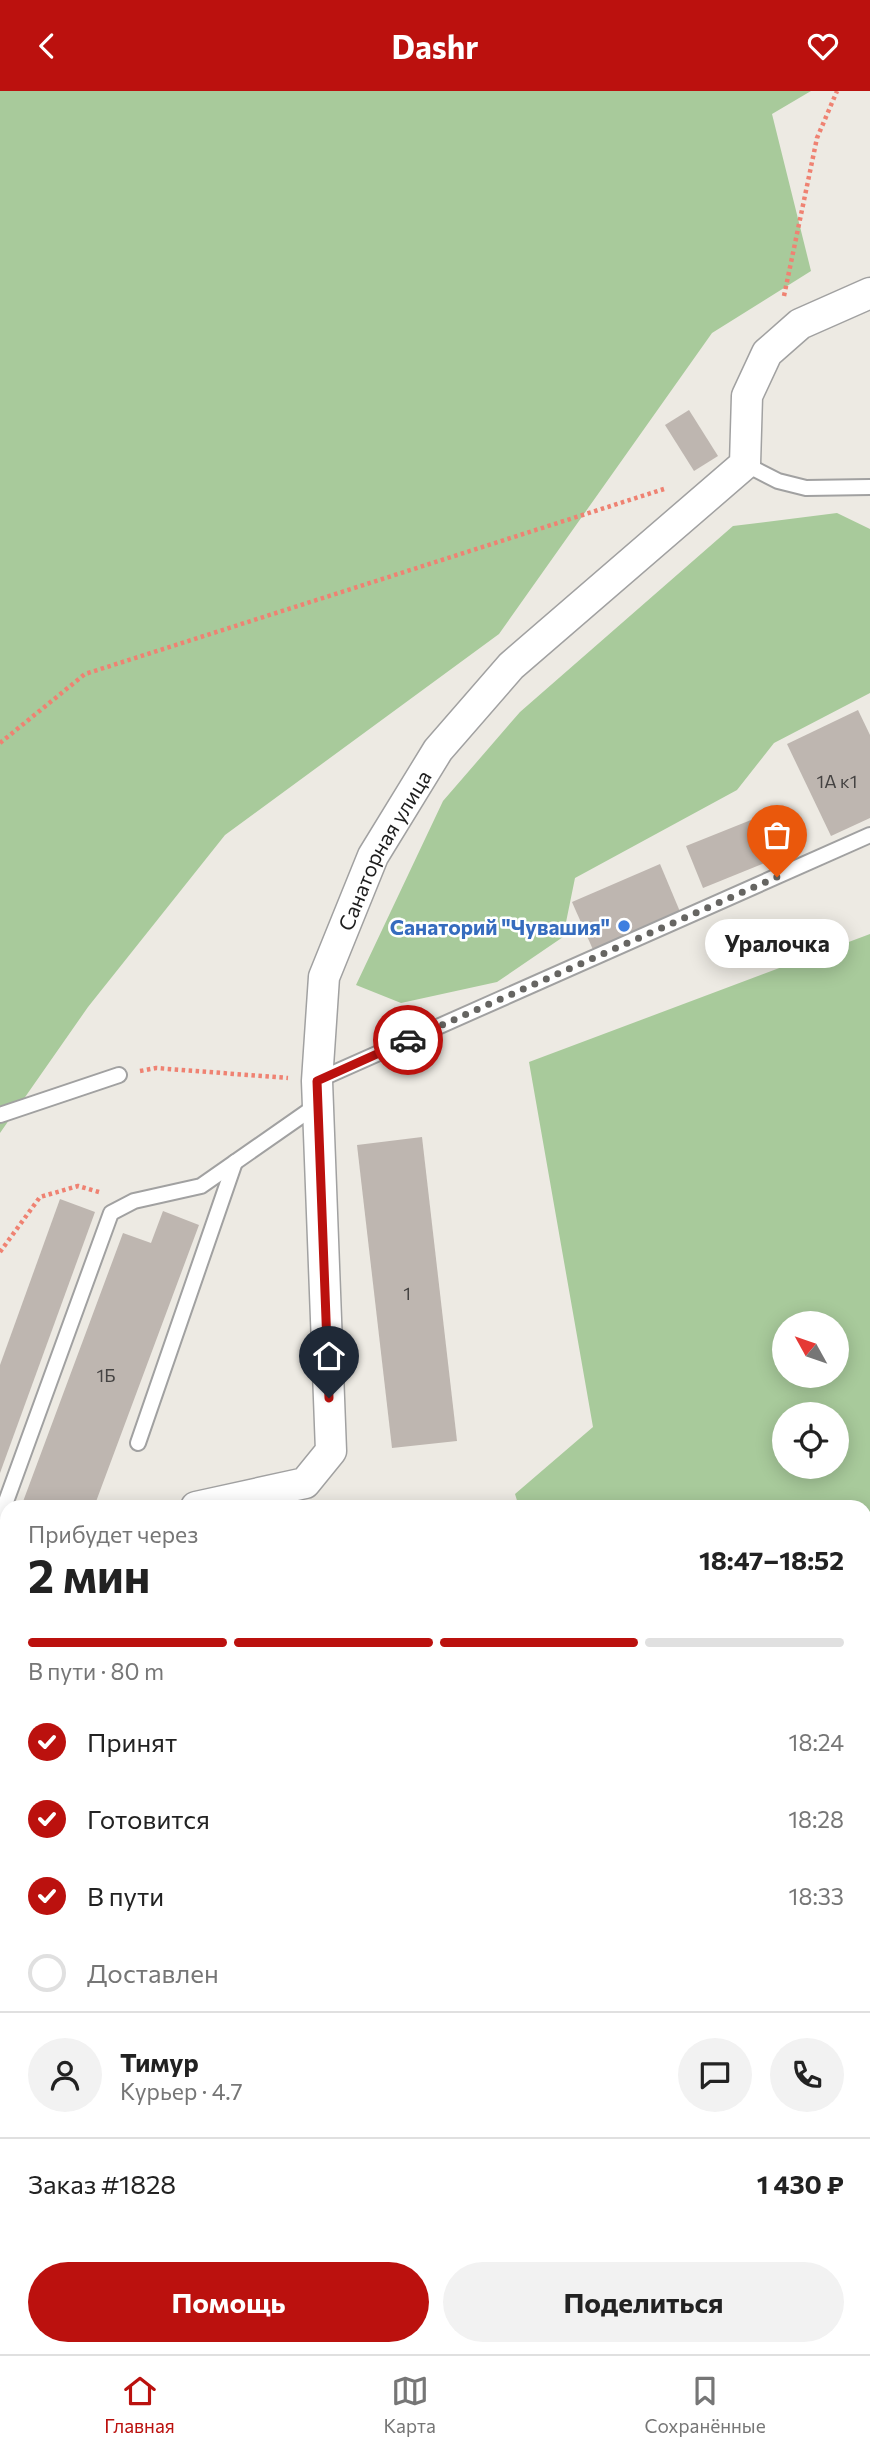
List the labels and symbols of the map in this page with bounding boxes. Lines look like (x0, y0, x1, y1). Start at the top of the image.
street label: Санаторная улица (332, 765, 436, 934)
house number: 1А к1 (817, 770, 857, 792)
pin (747, 805, 807, 877)
place label: Санаторий "Чувашия" (390, 914, 610, 939)
marker: Санаторий "Чувашия" (616, 918, 632, 934)
callout: Уралочка (705, 919, 849, 968)
courier (373, 1005, 443, 1075)
house number: 1 (403, 1282, 411, 1304)
north arrow (772, 1311, 849, 1388)
pin (299, 1326, 359, 1398)
house number: 1Б (97, 1364, 115, 1386)

